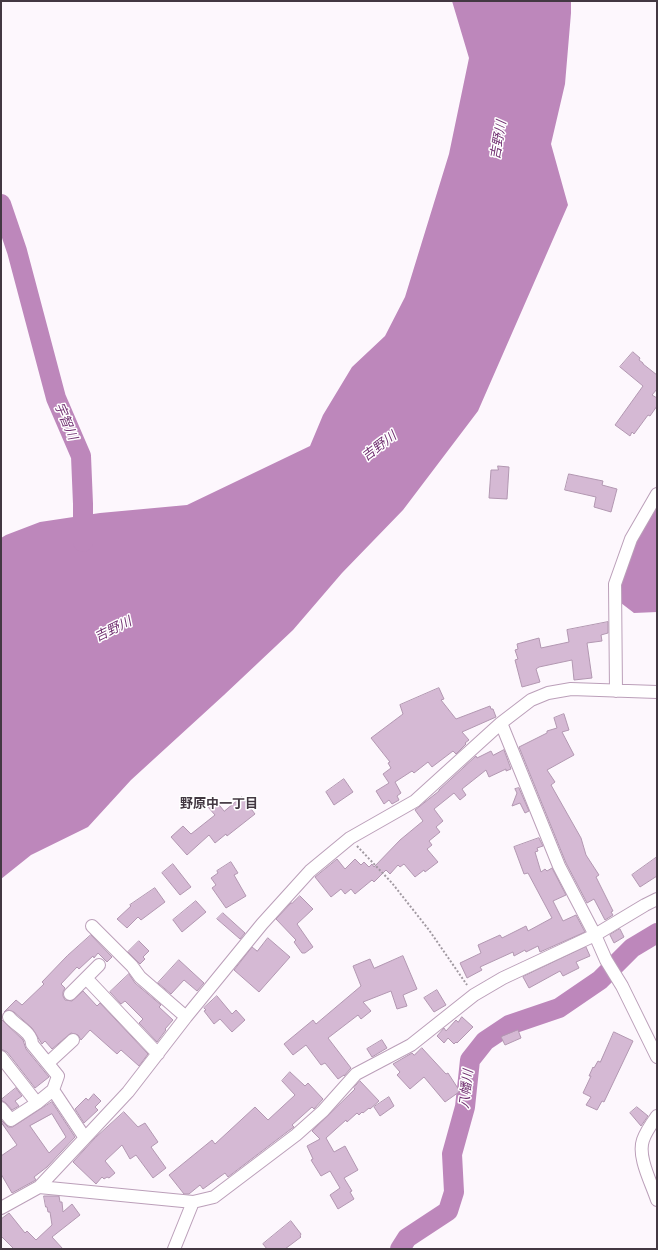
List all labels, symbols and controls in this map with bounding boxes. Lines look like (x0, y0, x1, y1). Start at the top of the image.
water label: 吉野川 (487, 119, 509, 161)
water label: 宇智川 (51, 400, 81, 442)
water label: 吉野川 (359, 428, 399, 464)
water label: 吉野川 (92, 613, 134, 645)
district label: 野原中一丁目 (180, 796, 258, 812)
water label: 八幡川 (456, 1069, 476, 1109)

